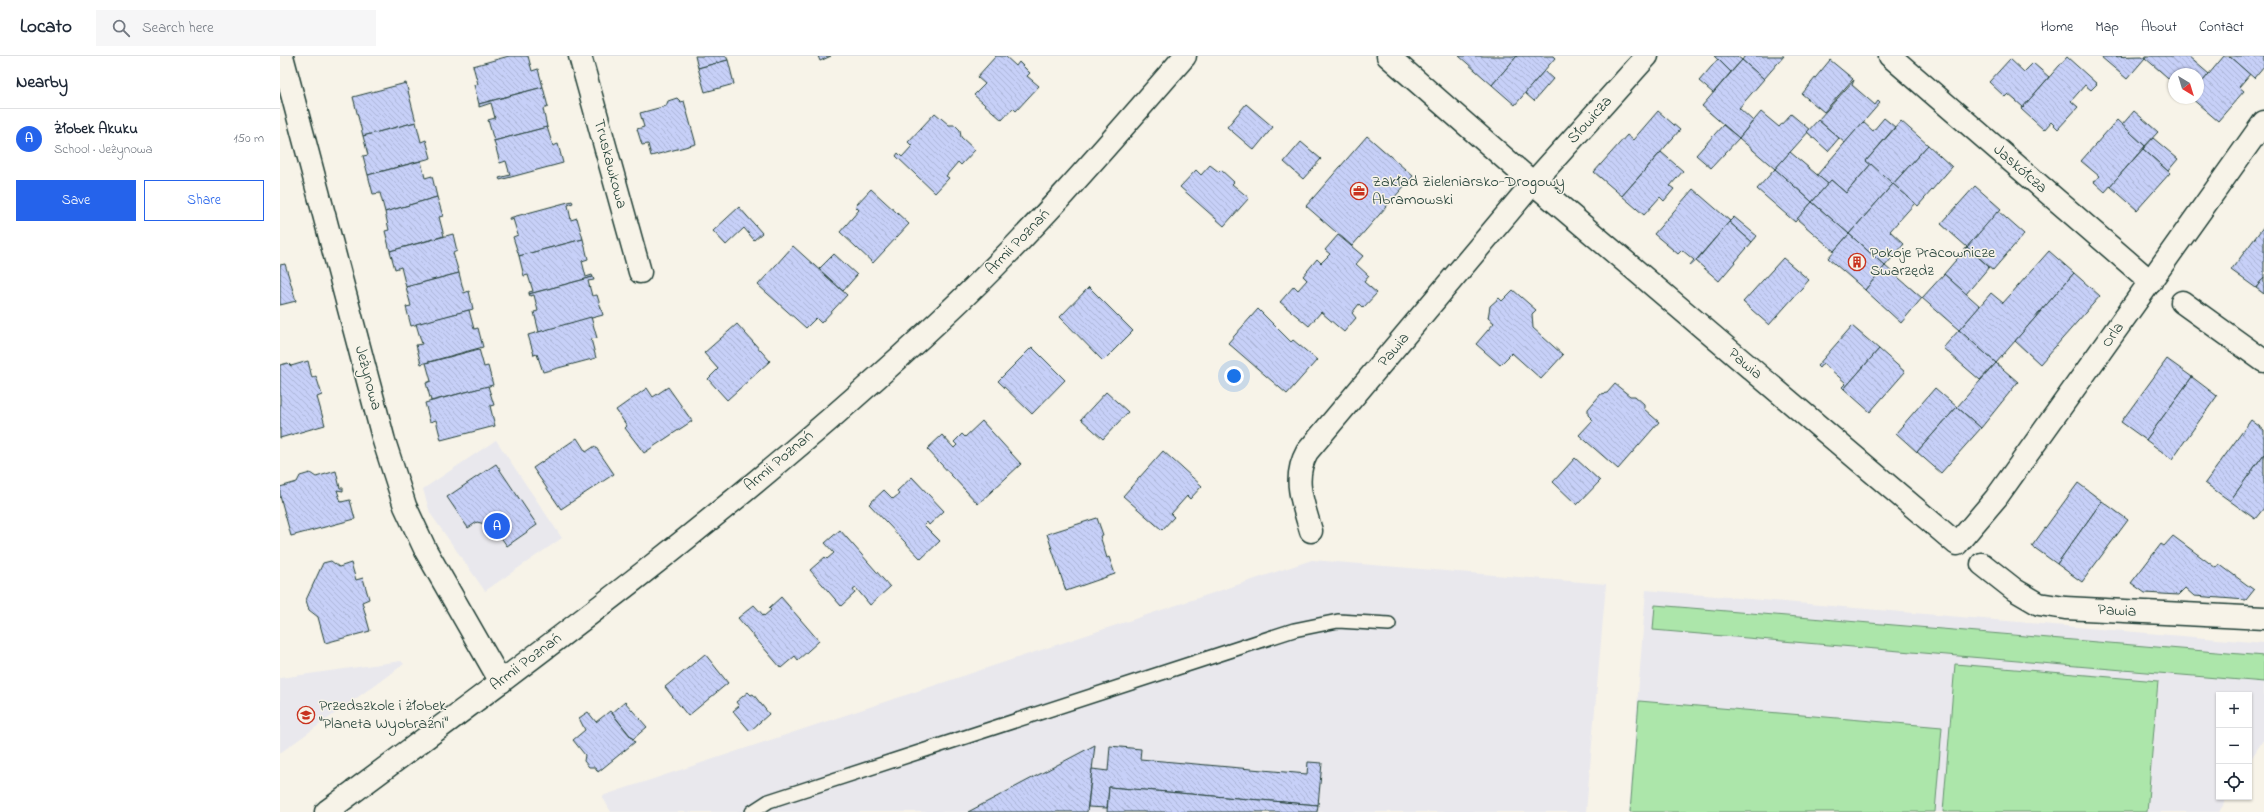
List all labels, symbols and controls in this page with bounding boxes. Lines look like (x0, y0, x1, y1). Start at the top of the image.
search box (96, 10, 376, 46)
text: Locato (20, 14, 72, 41)
icon: search (110, 17, 132, 39)
text: Search here (142, 17, 214, 39)
text: Home (2041, 17, 2073, 38)
text: Map (2095, 17, 2119, 38)
text: About (2141, 17, 2177, 38)
text: Contact (2199, 17, 2244, 38)
north arrow (2168, 68, 2204, 104)
text: Nearby (16, 70, 68, 95)
street label: Słowicza (1562, 90, 1618, 150)
street label: Truskawkowa (587, 117, 633, 211)
text: Żłobek Akuku (54, 118, 138, 140)
text: A (25, 129, 33, 148)
text: 150 m (233, 129, 264, 148)
street label: Jaskółcza (1987, 138, 2053, 200)
text: School · Jeżynowa (54, 140, 152, 159)
place label: Zakład Zieleniarsko-Drogowy Abramowski (1372, 170, 1565, 212)
button: Save (16, 180, 136, 221)
button: Share (144, 180, 264, 221)
office icon: Zakład Zieleniarsko-Drogowy Abramowski (1349, 181, 1369, 201)
street label: Armii Poznań (980, 203, 1056, 281)
place label: Pokoje Pracownicze Swarzędz (1870, 241, 1996, 283)
building icon: Pokoje Pracownicze Swarzędz (1847, 252, 1867, 272)
street label: Orla (2095, 317, 2131, 353)
street label: Pawia (1372, 327, 1416, 373)
street label: Pawia (1722, 342, 1768, 386)
street label: Jeżynowa (348, 343, 388, 413)
your location (1224, 366, 1244, 386)
street label: Armii Poznań (739, 425, 819, 497)
pin: A (484, 511, 510, 541)
street label: Pawia (2097, 598, 2137, 624)
street label: Armii Poznań (485, 627, 567, 697)
map controls (2216, 692, 2252, 800)
button: + (2216, 692, 2252, 728)
place label: Przedszkole i żłobek "Planeta Wyobraźni" (319, 694, 449, 736)
school or university icon: Przedszkole i żłobek "Planeta Wyobraźni" (296, 705, 316, 725)
button: − (2216, 728, 2252, 764)
button: locate (2216, 764, 2252, 800)

